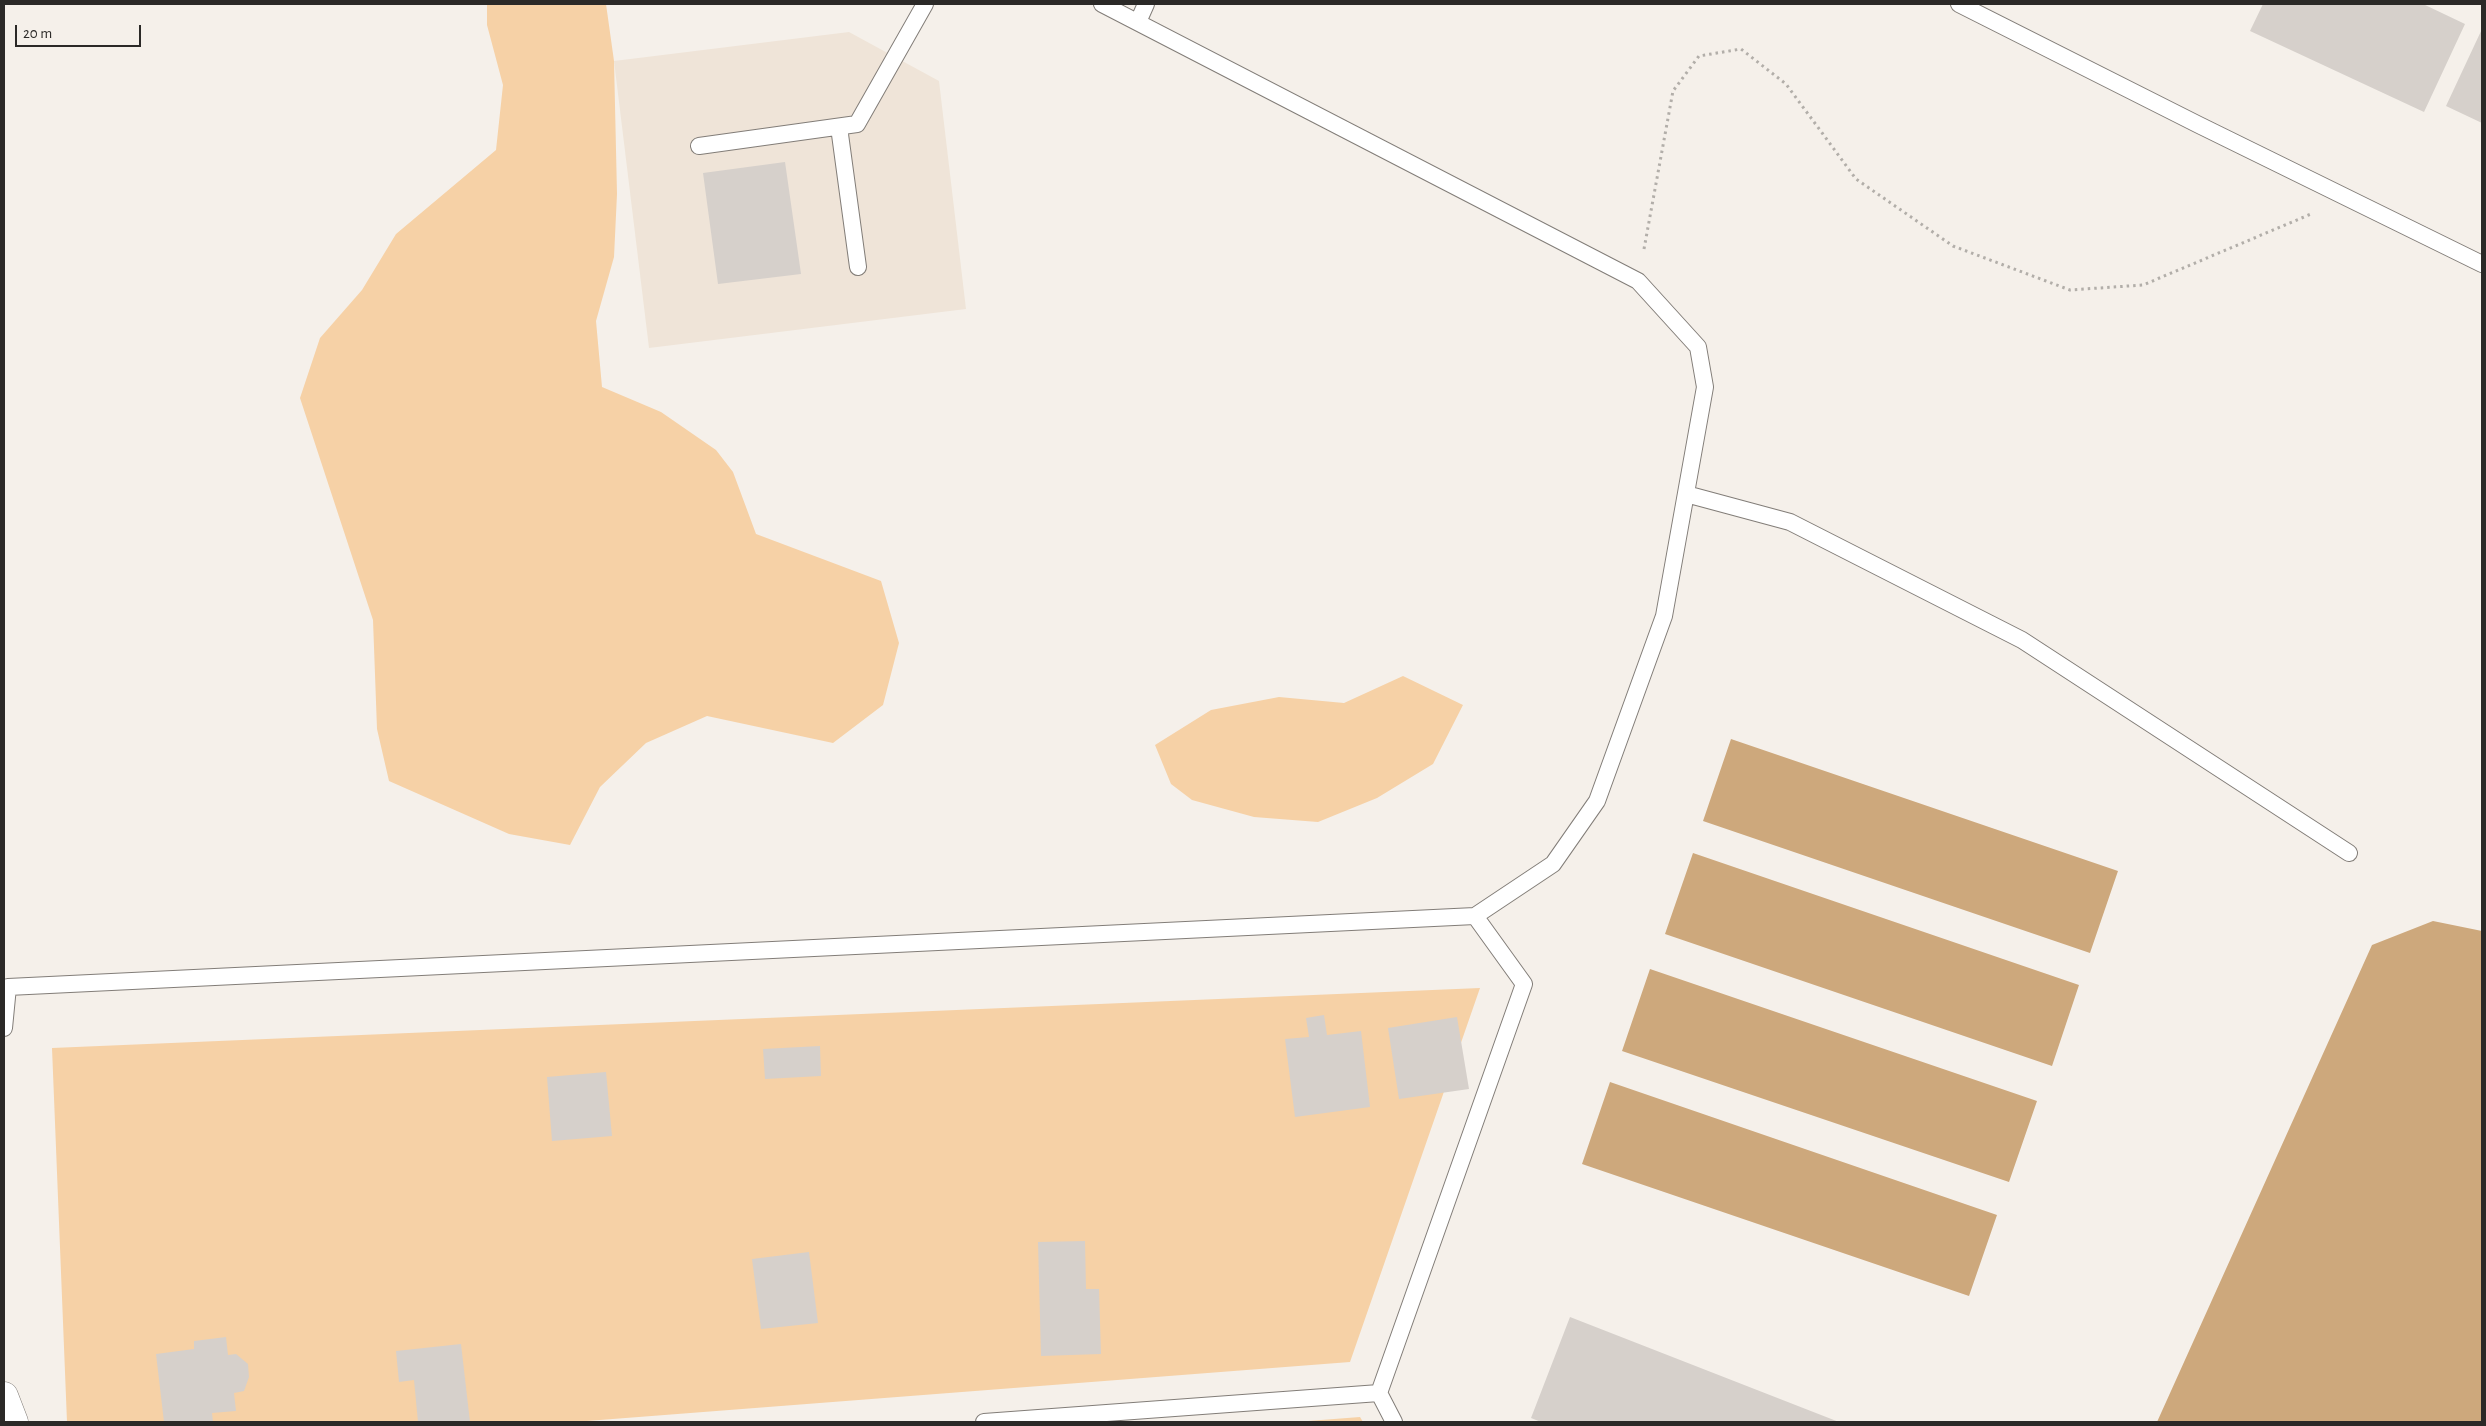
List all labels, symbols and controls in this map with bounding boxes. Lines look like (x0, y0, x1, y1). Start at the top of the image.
scale bar (18, 15, 144, 47)
text: 20 m (23, 26, 52, 41)

